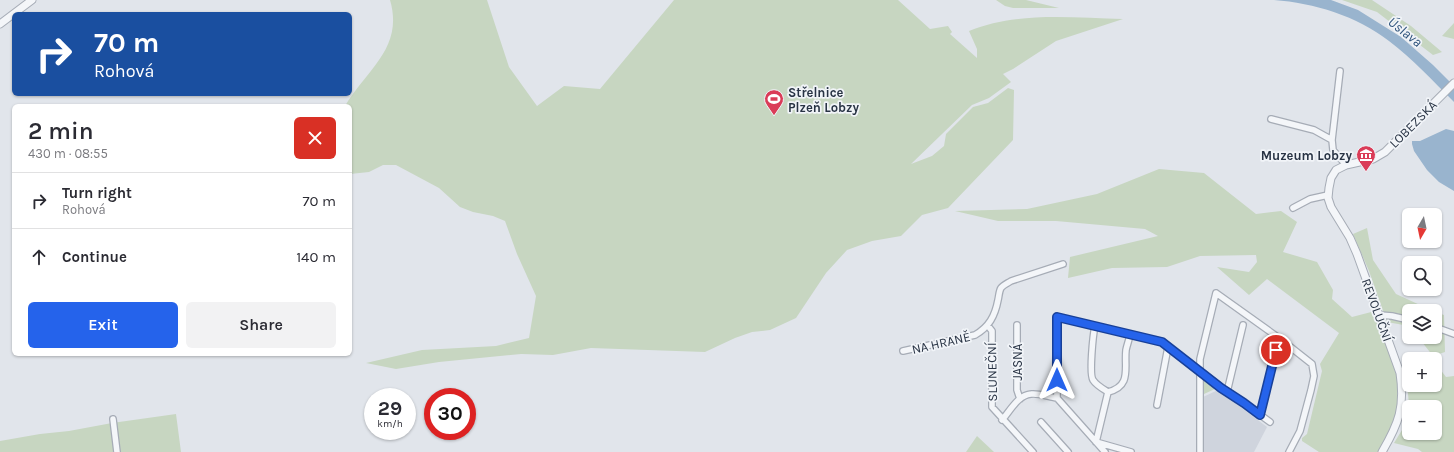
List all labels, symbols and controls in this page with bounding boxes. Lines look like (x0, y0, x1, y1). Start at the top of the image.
water label: Úslava (1384, 13, 1426, 51)
text: 70 m (94, 26, 159, 59)
icon: right (28, 28, 80, 80)
text: Rohová (94, 60, 155, 82)
place label: Střelnice Plzeň Lobzy (788, 85, 859, 115)
sports icon: Střelnice Plzeň Lobzy (763, 88, 785, 116)
street label: LOBEZSKÁ (1385, 95, 1440, 151)
text: 2 min (28, 117, 94, 145)
button: close (294, 117, 336, 159)
museum icon: Muzeum Lobzy (1355, 144, 1377, 172)
text: 430 m · 08:55 (28, 146, 108, 161)
place label: Muzeum Lobzy (1261, 148, 1352, 163)
text: Turn right (62, 184, 132, 202)
icon: right (28, 190, 50, 212)
text: 70 m (302, 192, 336, 210)
text: Rohová (62, 202, 106, 217)
north arrow (1402, 208, 1442, 248)
map controls (1402, 208, 1442, 440)
icon: ahead (28, 246, 50, 268)
text: Continue (62, 248, 127, 266)
text: 140 m (296, 248, 336, 266)
button: search (1402, 256, 1442, 296)
street label: REVOLUČNÍ (1359, 276, 1397, 344)
button: Exit (28, 302, 178, 348)
button: Share (186, 302, 336, 348)
button: layers (1402, 304, 1442, 344)
street label: NA HRANĚ (910, 328, 972, 357)
pin (1259, 333, 1293, 367)
icon: arrive (1265, 339, 1287, 361)
street label: SLUNEČNÍ (982, 342, 1000, 402)
street label: JASNÁ (1008, 343, 1025, 380)
button: + (1402, 352, 1442, 392)
position arrow (1036, 359, 1078, 401)
speed limit sign: 30 (424, 388, 476, 440)
text: 29 (378, 397, 402, 420)
button: − (1402, 400, 1442, 440)
text: km/h (377, 418, 403, 430)

